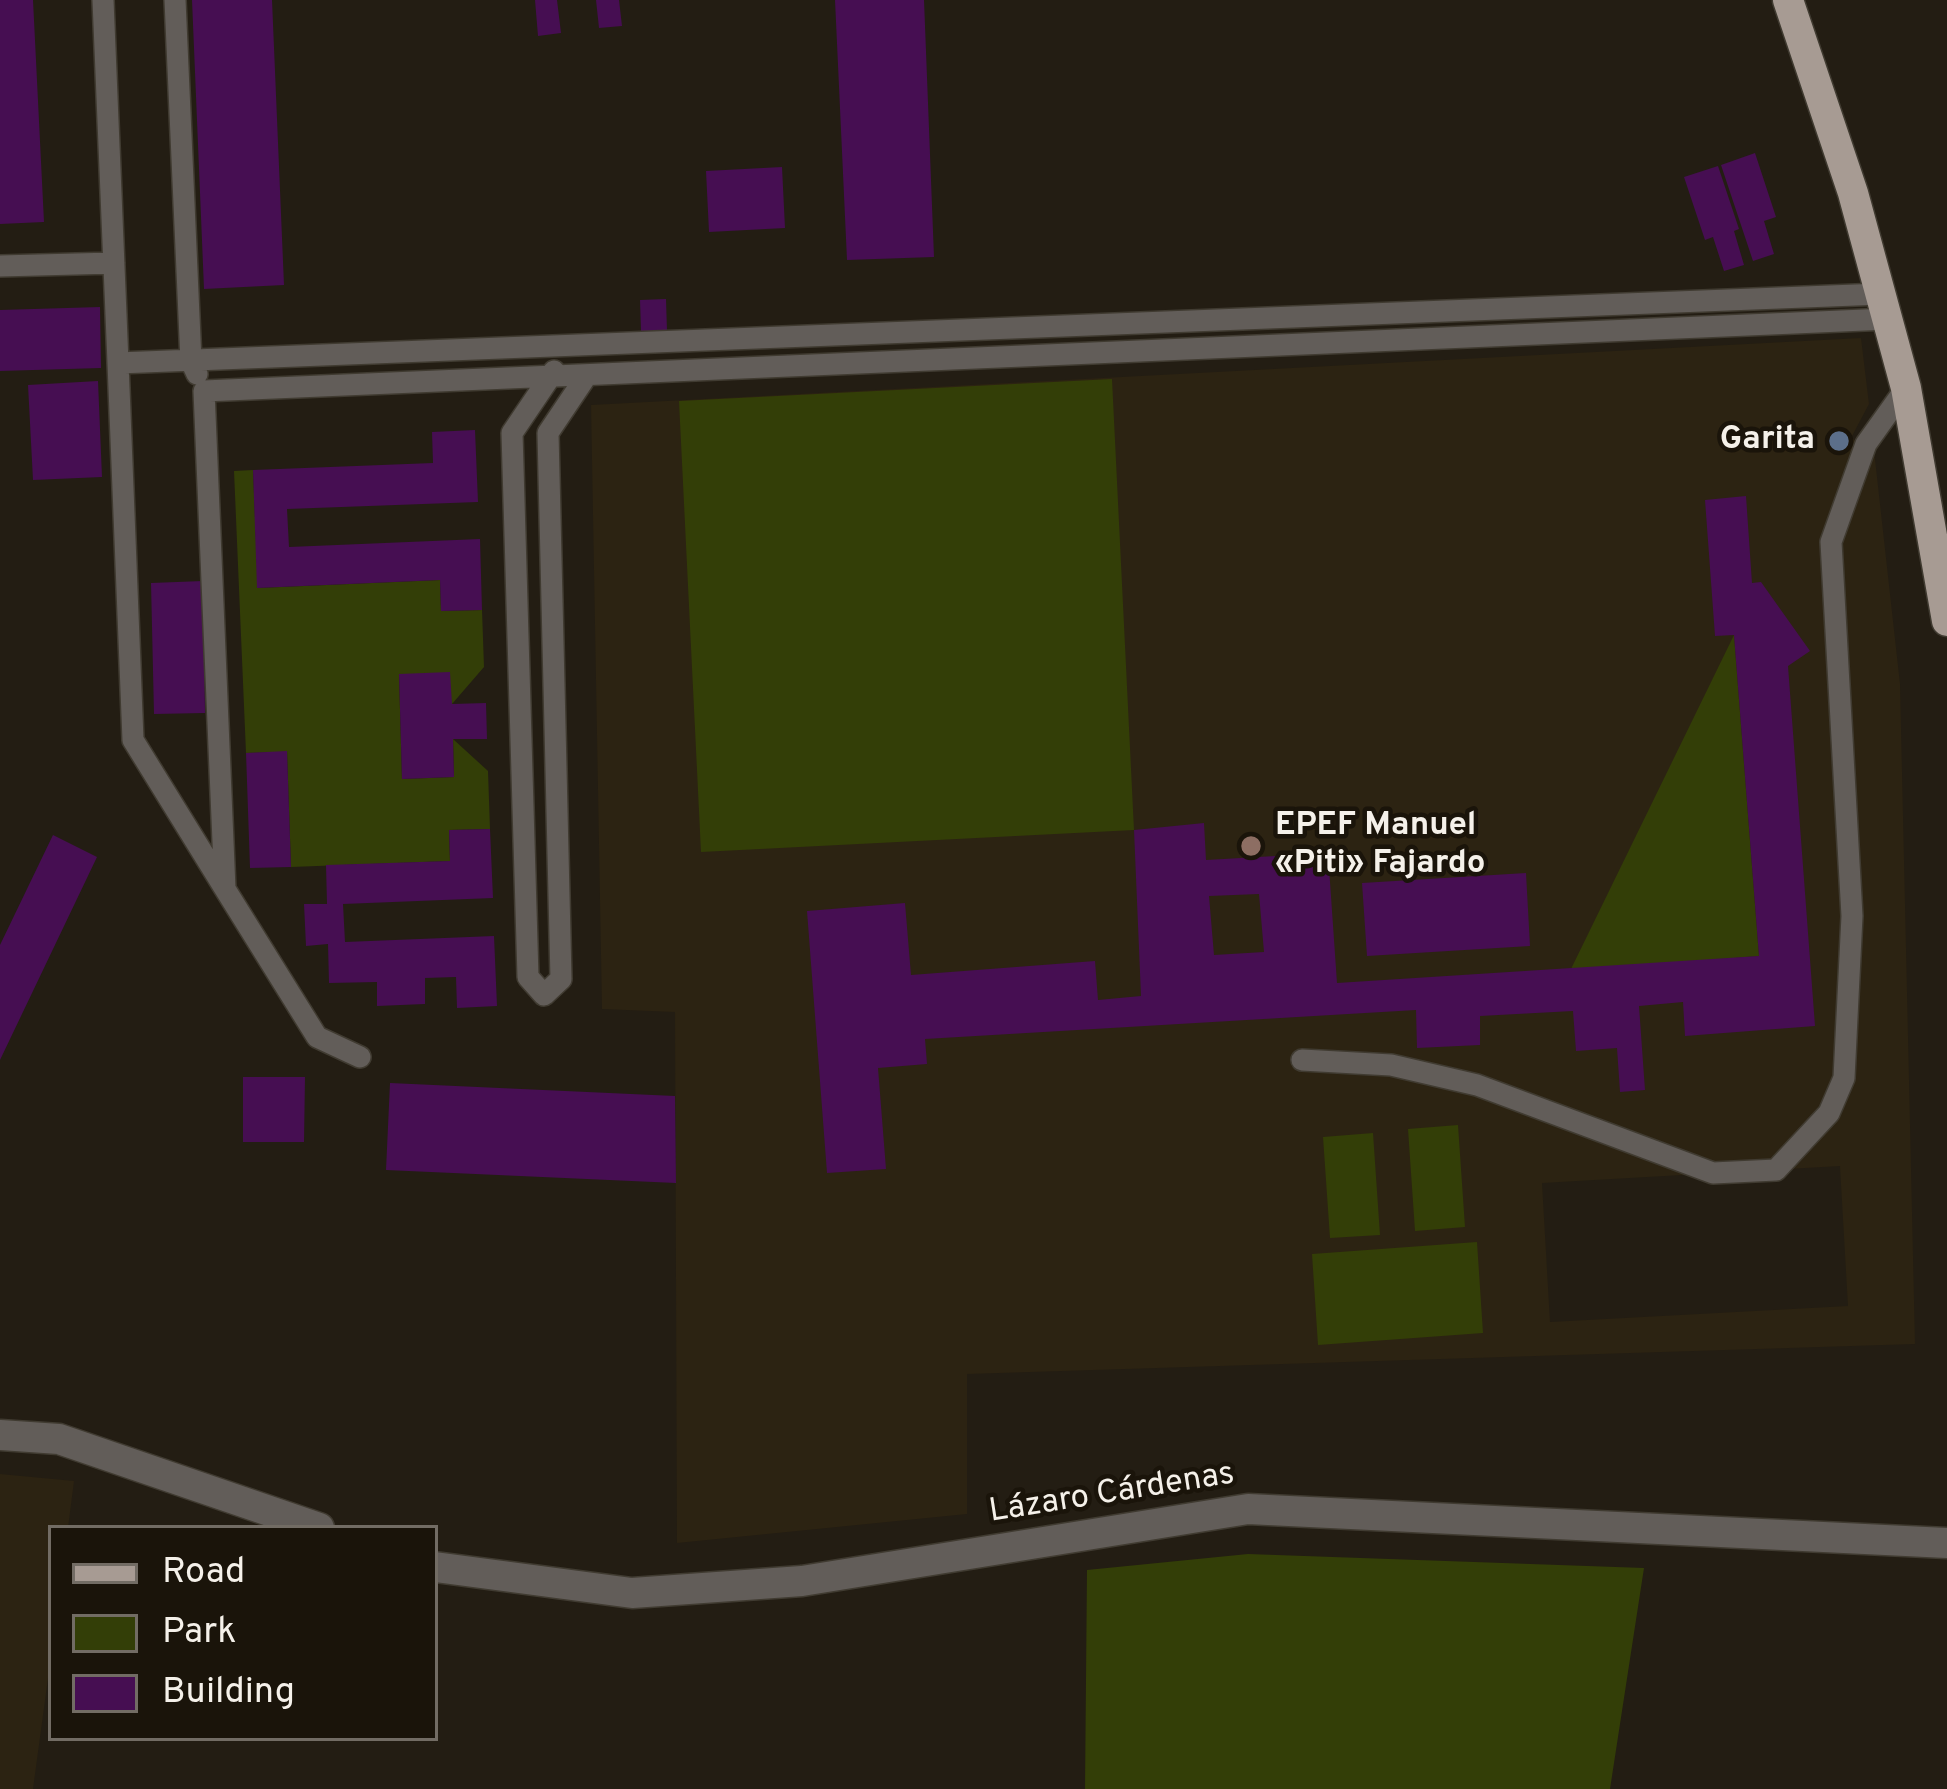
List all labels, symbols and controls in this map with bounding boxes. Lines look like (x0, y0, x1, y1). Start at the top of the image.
place label: Garita (1720, 421, 1815, 461)
marker: Garita (1826, 428, 1852, 454)
place label: EPEF Manuel «Piti» Fajardo (1275, 807, 1485, 885)
marker: EPEF Manuel «Piti» Fajardo (1238, 833, 1264, 859)
street label: Lázaro Cárdenas (987, 1456, 1237, 1534)
legend (48, 1525, 438, 1741)
text: Road (162, 1550, 245, 1596)
text: Park (162, 1610, 236, 1656)
text: Building (162, 1670, 295, 1716)

